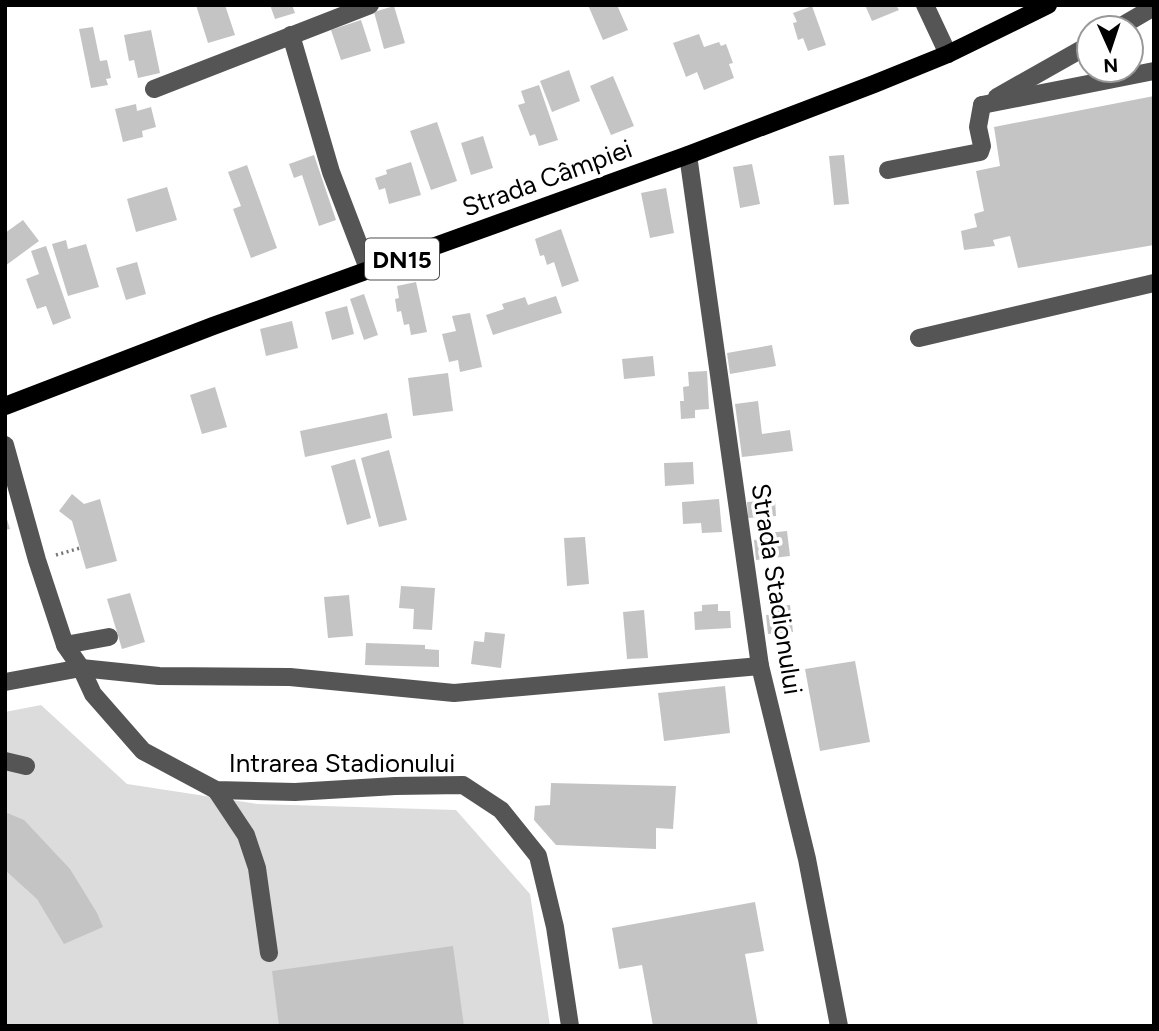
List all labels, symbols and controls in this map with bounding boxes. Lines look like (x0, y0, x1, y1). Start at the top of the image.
north arrow (1075, 14, 1145, 84)
text: N (1103, 54, 1119, 77)
street label: Strada Câmpiei (458, 132, 636, 224)
road number: DN15 (365, 238, 439, 280)
street label: Strada Stadionului (745, 481, 809, 697)
street label: Intrarea Stadionului (229, 747, 455, 779)

